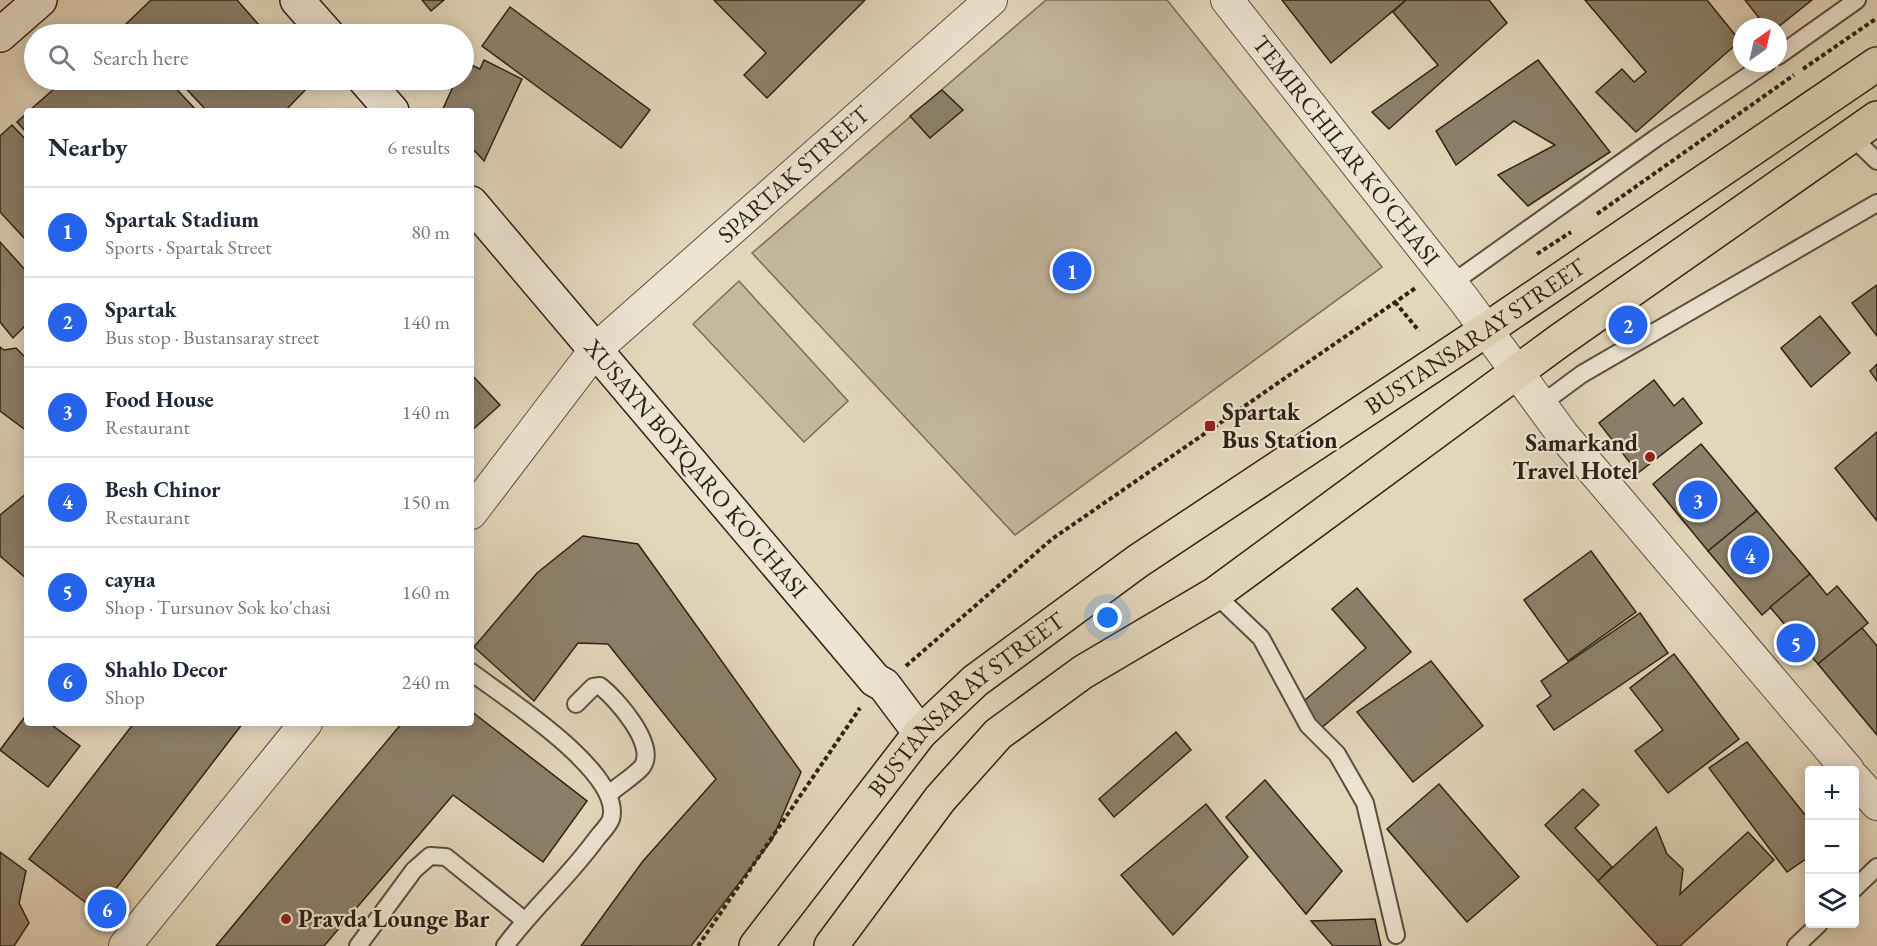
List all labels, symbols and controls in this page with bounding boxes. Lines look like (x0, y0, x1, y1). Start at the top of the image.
north arrow (1733, 18, 1787, 72)
search box (24, 24, 474, 90)
street label: TEMIRCHILAR KO'CHASI (1246, 29, 1447, 272)
icon: search (45, 41, 78, 74)
text: Search here (93, 43, 188, 72)
street label: SPARTAK STREET (711, 98, 877, 249)
text: Nearby (48, 130, 128, 164)
text: 6 results (387, 134, 450, 160)
text: Spartak Stadium (105, 205, 259, 234)
text: 1 (62, 219, 73, 245)
text: 80 m (411, 219, 450, 245)
text: Sports · Spartak Street (105, 234, 272, 260)
pin: 1 (1052, 248, 1092, 294)
street label: BUSTANSARAY STREET (1359, 250, 1592, 421)
text: Spartak (105, 295, 177, 324)
pin: 2 (1608, 302, 1648, 348)
text: 2 (62, 309, 73, 335)
text: 140 m (402, 309, 450, 335)
text: Bus stop · Bustansaray street (105, 324, 319, 350)
street label: XUSAYN BOYQARO KO'CHASI (577, 331, 815, 604)
text: Food House (105, 385, 214, 414)
place label: Spartak Bus Station (1222, 396, 1338, 455)
text: 3 (62, 399, 73, 425)
text: 140 m (402, 399, 450, 425)
text: Restaurant (105, 414, 190, 440)
marker: Spartak Bus Station (1203, 419, 1217, 433)
place label: Samarkand Travel Hotel (1512, 427, 1639, 486)
marker: Samarkand Travel Hotel (1643, 450, 1657, 464)
text: Besh Chinor (105, 475, 220, 504)
pin: 3 (1678, 478, 1718, 522)
text: 4 (62, 489, 73, 515)
text: 150 m (402, 489, 450, 515)
text: Restaurant (105, 504, 190, 530)
pin: 4 (1730, 532, 1770, 578)
text: сауна (105, 565, 156, 594)
text: 5 (62, 579, 73, 605)
text: 160 m (402, 579, 450, 605)
text: Shop · Tursunov Sok ko'chasi (105, 594, 331, 620)
your location (1093, 603, 1122, 632)
street label: BUSTANSARAY STREET (861, 604, 1071, 803)
pin: 5 (1776, 620, 1816, 666)
text: Shahlo Decor (105, 655, 227, 684)
text: 6 (62, 669, 73, 695)
text: 240 m (402, 669, 450, 695)
text: Shop (105, 684, 145, 710)
map controls (1805, 766, 1859, 928)
button: + (1805, 766, 1859, 820)
button: − (1805, 820, 1859, 874)
button: layers (1805, 874, 1859, 928)
pin: 6 (88, 886, 126, 932)
place label: Pravda Lounge Bar (298, 903, 489, 935)
marker: Pravda Lounge Bar (279, 912, 293, 926)

